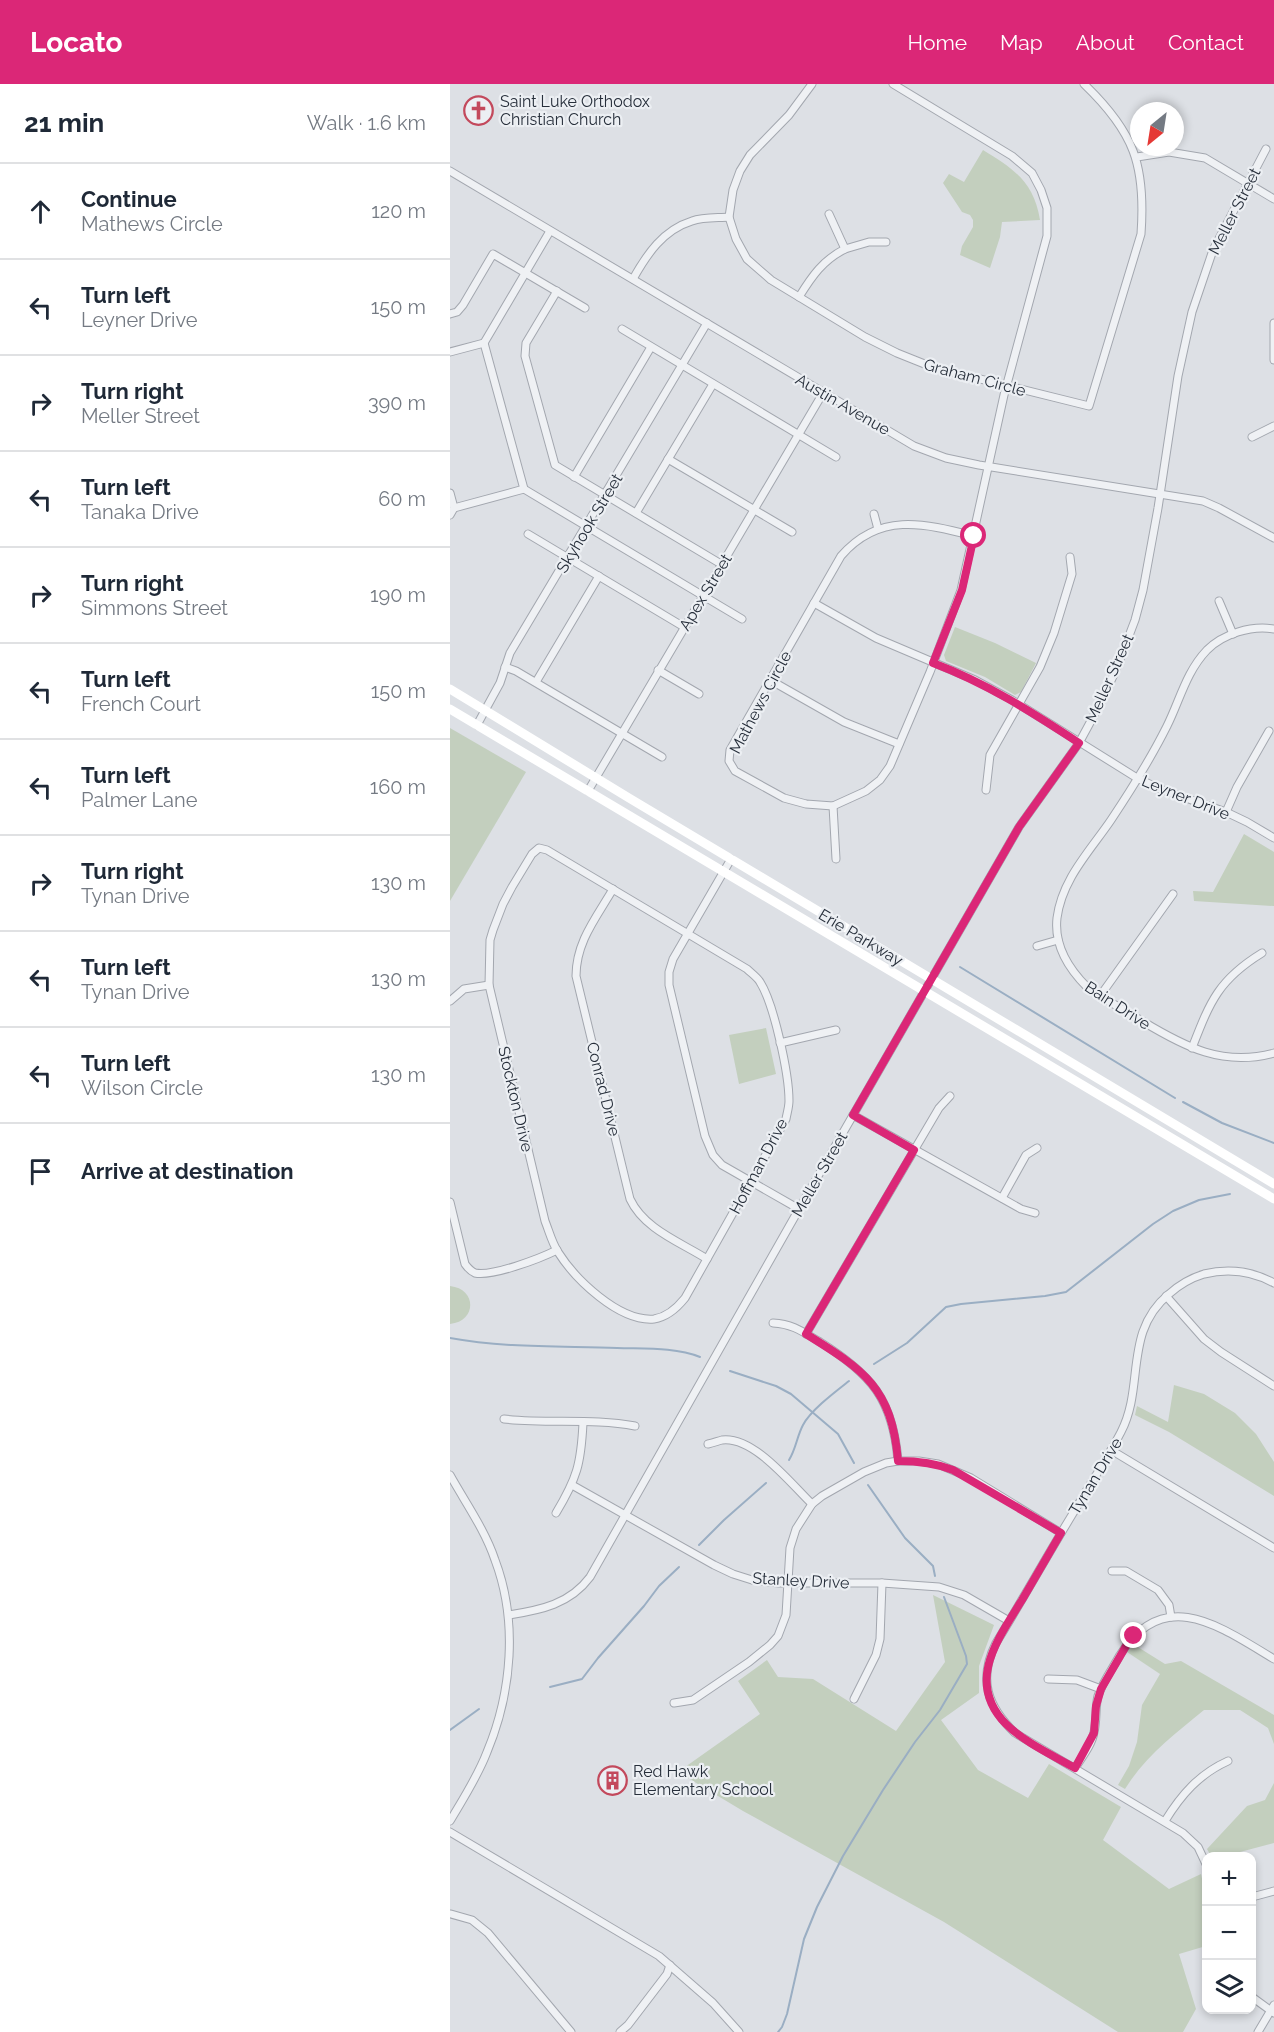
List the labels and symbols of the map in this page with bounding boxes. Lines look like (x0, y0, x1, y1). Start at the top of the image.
place label: Saint Luke Orthodox Christian Church (500, 92, 650, 129)
church icon: Saint Luke Orthodox Christian Church (463, 94, 495, 126)
north arrow (1130, 102, 1184, 156)
street label: Meller Street (1204, 164, 1265, 258)
street label: Graham Circle (922, 355, 1028, 400)
street label: Austin Avenue (792, 370, 893, 439)
street label: Skyhook Street (552, 470, 627, 576)
route start (960, 522, 986, 548)
street label: Apex Street (675, 550, 736, 634)
street label: Meller Street (1081, 630, 1138, 725)
street label: Mathews Circle (725, 648, 795, 757)
street label: Leyner Drive (1139, 771, 1233, 824)
street label: Erie Parkway (815, 905, 907, 970)
street label: Bain Drive (1081, 977, 1154, 1034)
street label: Conrad Drive (583, 1040, 624, 1138)
street label: Stockton Drive (494, 1044, 537, 1154)
street label: Hoffman Drive (725, 1115, 792, 1217)
street label: Meller Street (787, 1128, 852, 1220)
street label: Tynan Drive (1065, 1434, 1126, 1518)
street label: Stanley Drive (752, 1568, 850, 1593)
route end (1120, 1622, 1146, 1648)
place label: Red Hawk Elementary School (633, 1762, 774, 1799)
building icon: Red Hawk Elementary School (596, 1764, 628, 1796)

